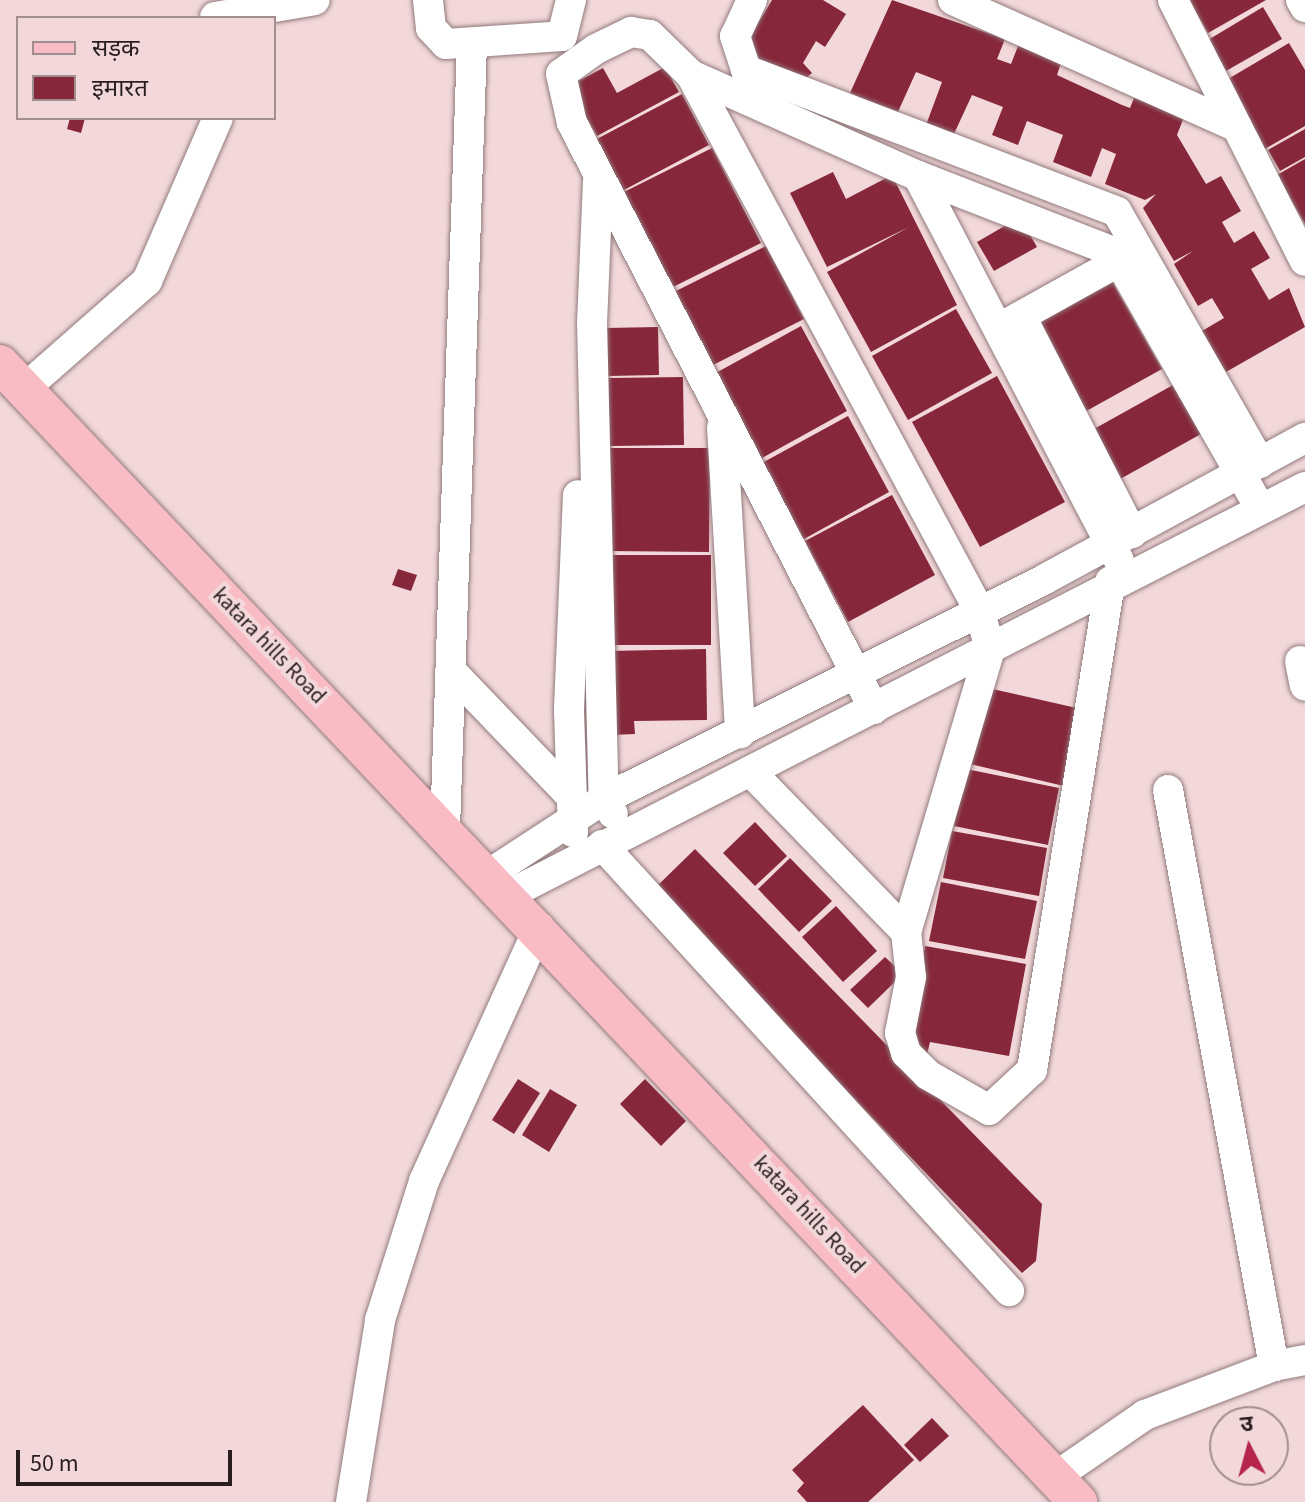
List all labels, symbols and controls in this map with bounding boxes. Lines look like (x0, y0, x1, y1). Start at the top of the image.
legend (16, 16, 276, 120)
text: सड़क (92, 31, 140, 66)
text: इमारत (92, 71, 148, 106)
street label: katara hills Road (207, 582, 331, 710)
street label: katara hills Road (748, 1151, 870, 1279)
north arrow (1209, 1406, 1289, 1486)
text: उ (1239, 1408, 1255, 1441)
scale bar (20, 1434, 236, 1484)
text: 50 m (30, 1446, 79, 1481)

